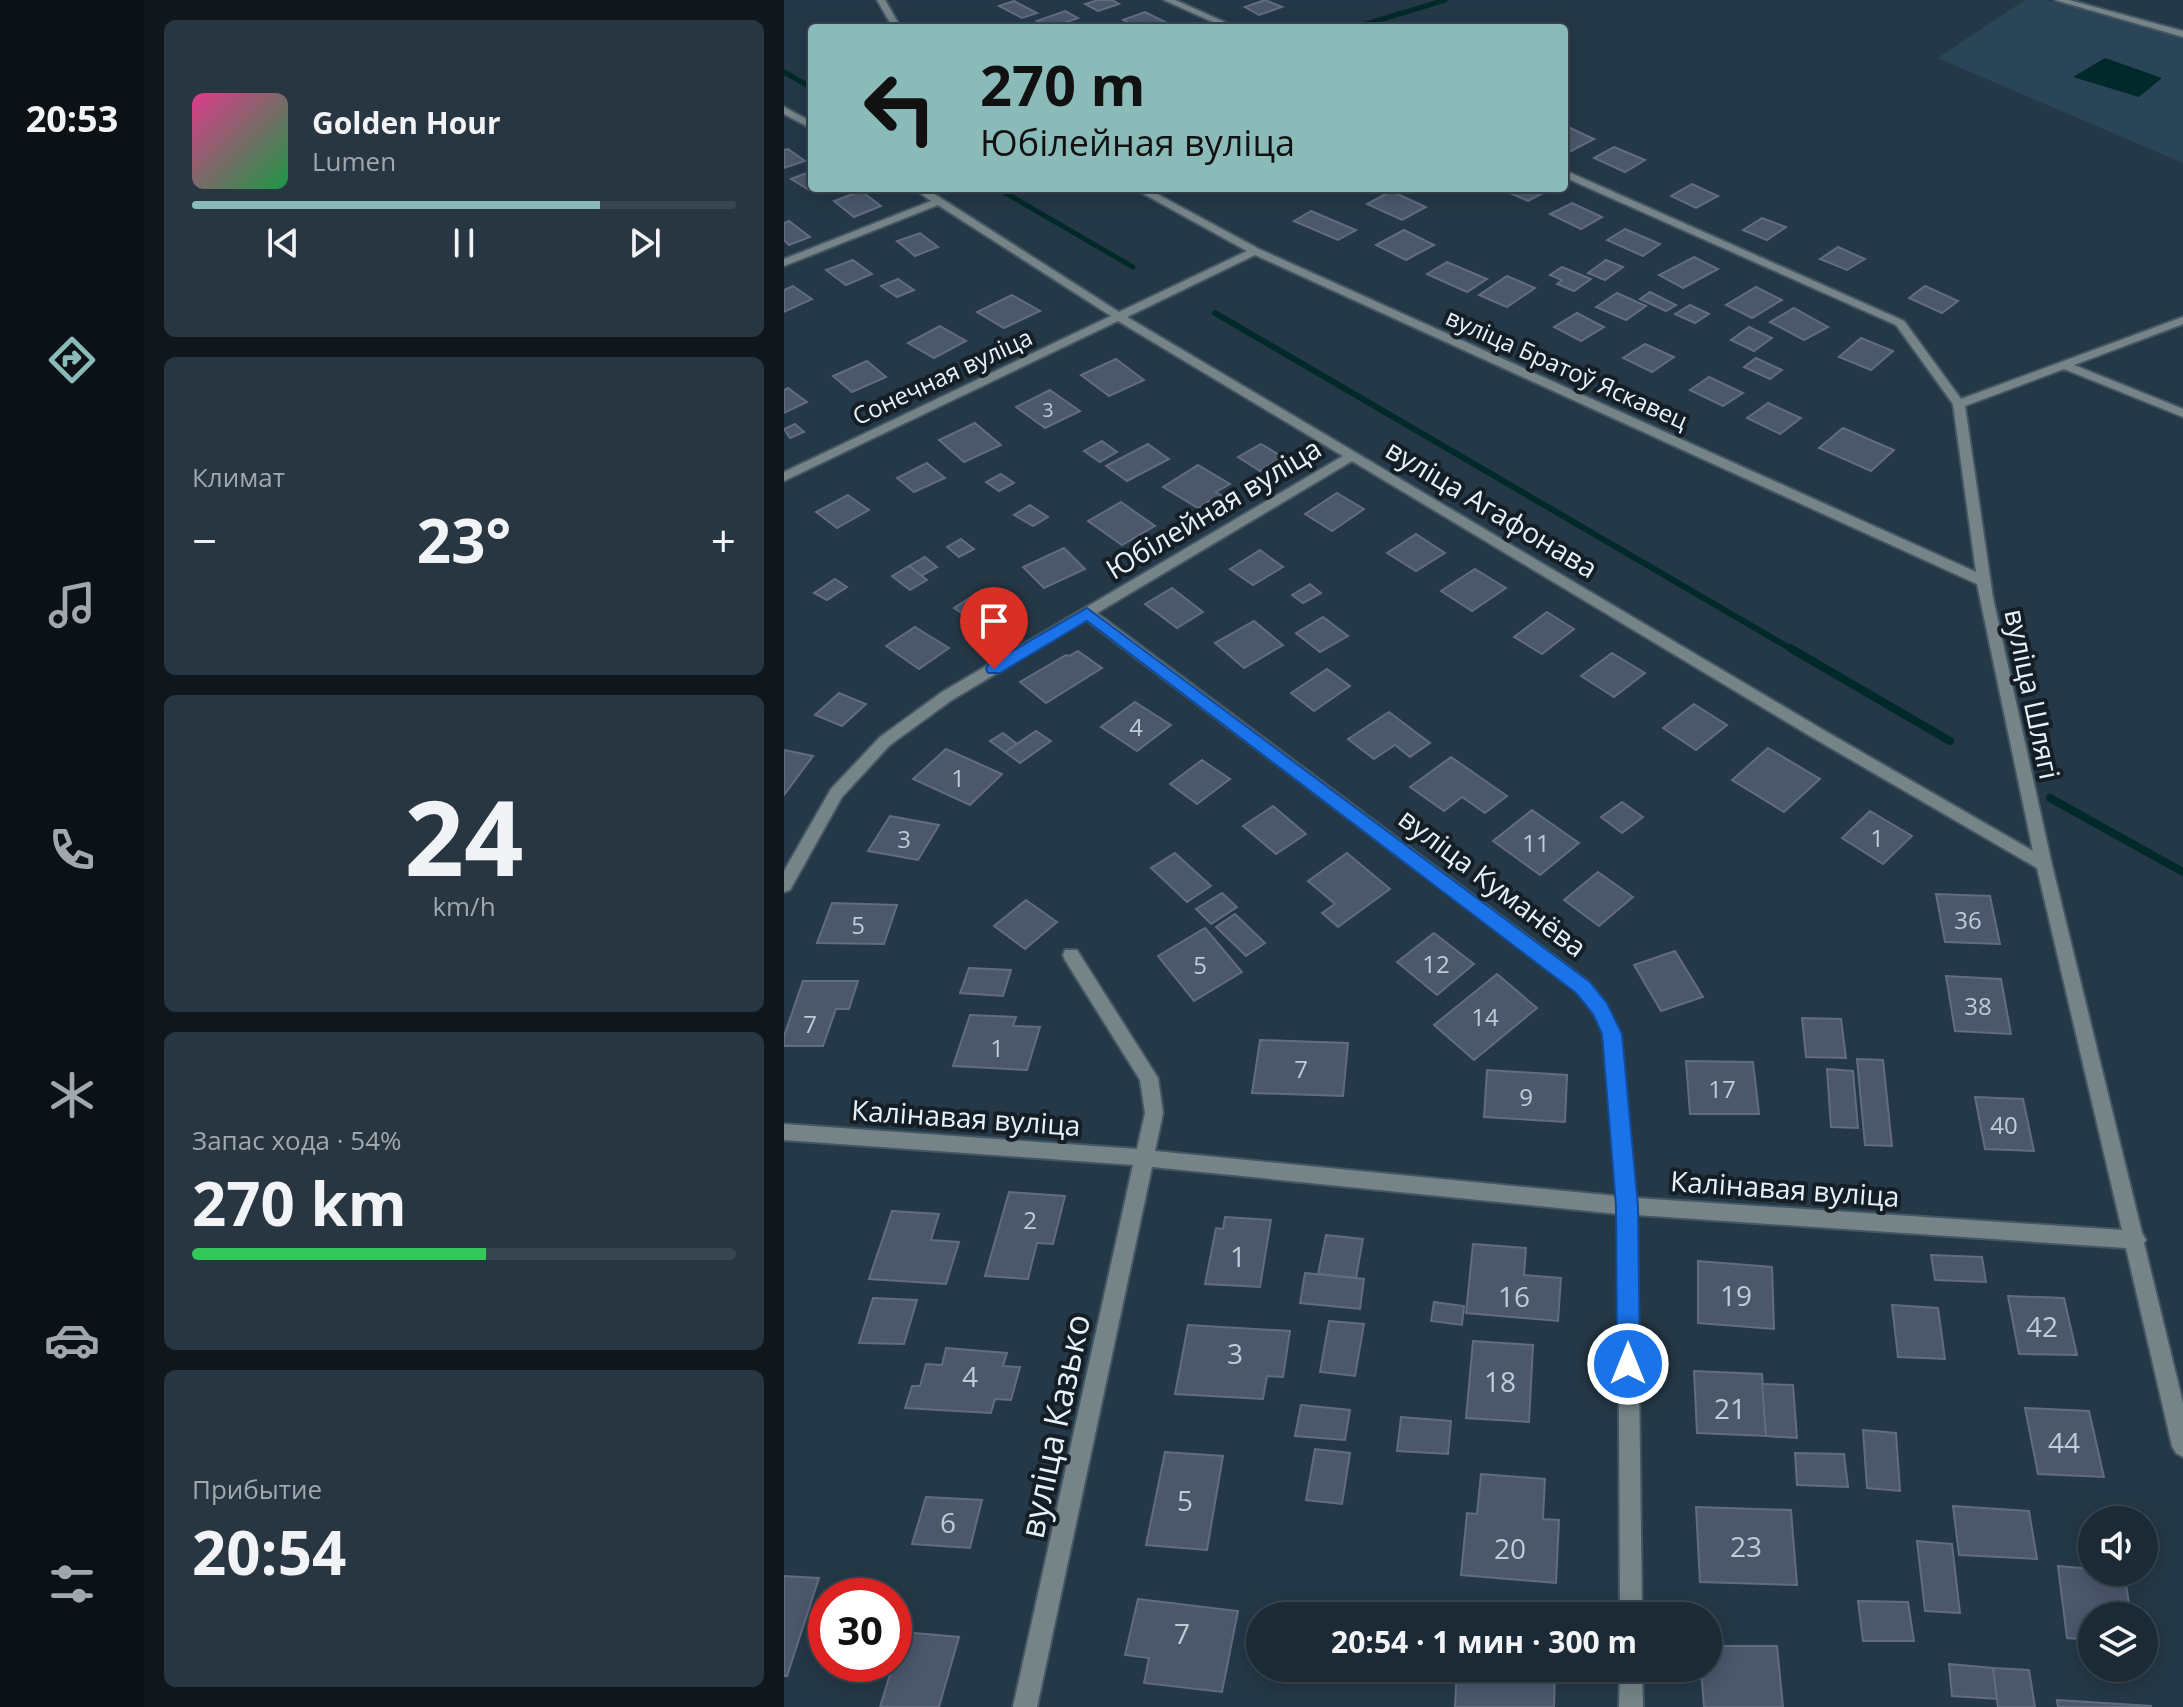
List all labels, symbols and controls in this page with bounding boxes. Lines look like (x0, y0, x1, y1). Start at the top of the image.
text: 270 m (980, 46, 1146, 122)
icon: left (848, 56, 952, 160)
text: 20:53 (26, 94, 118, 143)
text: Golden Hour (312, 102, 501, 143)
text: Юбілейная вуліца (980, 118, 1295, 167)
text: Lumen (312, 143, 396, 179)
icon: previous (261, 221, 305, 265)
icon: pause (442, 221, 486, 265)
icon: next (623, 221, 667, 265)
street label: вуліца Братоў Яскавец (1441, 300, 1693, 436)
street label: Сонечная вуліца (847, 320, 1037, 432)
icon: directions (44, 332, 100, 388)
house number: 3 (1042, 396, 1054, 423)
street label: Юбілейная вуліца (1098, 429, 1328, 587)
street label: вуліца Агафонава (1379, 430, 1605, 586)
text: Климат (192, 459, 285, 495)
text: 23° (417, 499, 511, 581)
text: − (192, 510, 217, 570)
text: + (711, 510, 736, 570)
icon: music (44, 577, 100, 633)
pin (960, 587, 1028, 669)
icon: arrive (972, 599, 1016, 643)
street label: вуліца Шлягі (1996, 605, 2070, 783)
house number: 4 (1129, 710, 1143, 743)
house number: 1 (951, 761, 965, 794)
text: 24 (405, 765, 523, 906)
street label: вуліца Куманёва (1391, 799, 1595, 965)
house number: 1 (1870, 821, 1884, 854)
icon: phone (44, 822, 100, 878)
house number: 3 (897, 822, 911, 855)
house number: 11 (1522, 826, 1550, 859)
text: km/h (432, 888, 496, 924)
house number: 36 (1954, 903, 1982, 936)
house number: 5 (851, 908, 865, 941)
house number: 12 (1422, 947, 1450, 980)
house number: 5 (1193, 948, 1207, 981)
house number: 38 (1964, 989, 1992, 1022)
house number: 14 (1471, 1000, 1499, 1033)
house number: 7 (803, 1007, 817, 1040)
house number: 1 (990, 1031, 1004, 1064)
house number: 7 (1294, 1052, 1308, 1085)
icon: climate (44, 1067, 100, 1123)
house number: 17 (1708, 1072, 1736, 1105)
house number: 9 (1519, 1080, 1533, 1113)
street label: Калінавая вуліца (850, 1090, 1082, 1144)
house number: 40 (1990, 1108, 2018, 1141)
text: Запас хода · 54% (192, 1122, 402, 1158)
street label: Калінавая вуліца (1669, 1161, 1901, 1215)
text: 270 km (192, 1162, 407, 1244)
house number: 2 (1023, 1203, 1037, 1236)
house number: 1 (1230, 1237, 1246, 1275)
house number: 19 (1720, 1276, 1752, 1314)
house number: 16 (1498, 1277, 1530, 1315)
house number: 42 (2026, 1307, 2058, 1345)
street label: вуліца Казько (1008, 1310, 1100, 1542)
icon: car (44, 1312, 100, 1368)
position arrow (1586, 1322, 1670, 1406)
house number: 3 (1227, 1334, 1243, 1372)
house number: 4 (962, 1357, 978, 1395)
house number: 18 (1484, 1362, 1516, 1400)
house number: 21 (1714, 1389, 1746, 1427)
house number: 44 (2048, 1423, 2080, 1461)
text: Прибытие (192, 1471, 322, 1507)
house number: 5 (1177, 1481, 1193, 1519)
house number: 6 (940, 1503, 956, 1541)
map controls (2078, 1506, 2158, 1682)
button: sound (2078, 1506, 2158, 1586)
text: 20:54 (192, 1511, 346, 1593)
house number: 23 (1730, 1527, 1762, 1565)
house number: 20 (1494, 1529, 1526, 1567)
icon: filters (44, 1556, 100, 1612)
speed limit sign: 30 (808, 1578, 912, 1682)
button: layers (2078, 1602, 2158, 1682)
house number: 7 (1174, 1614, 1190, 1652)
text: 20:54 · 1 мин · 300 m (1331, 1621, 1637, 1662)

